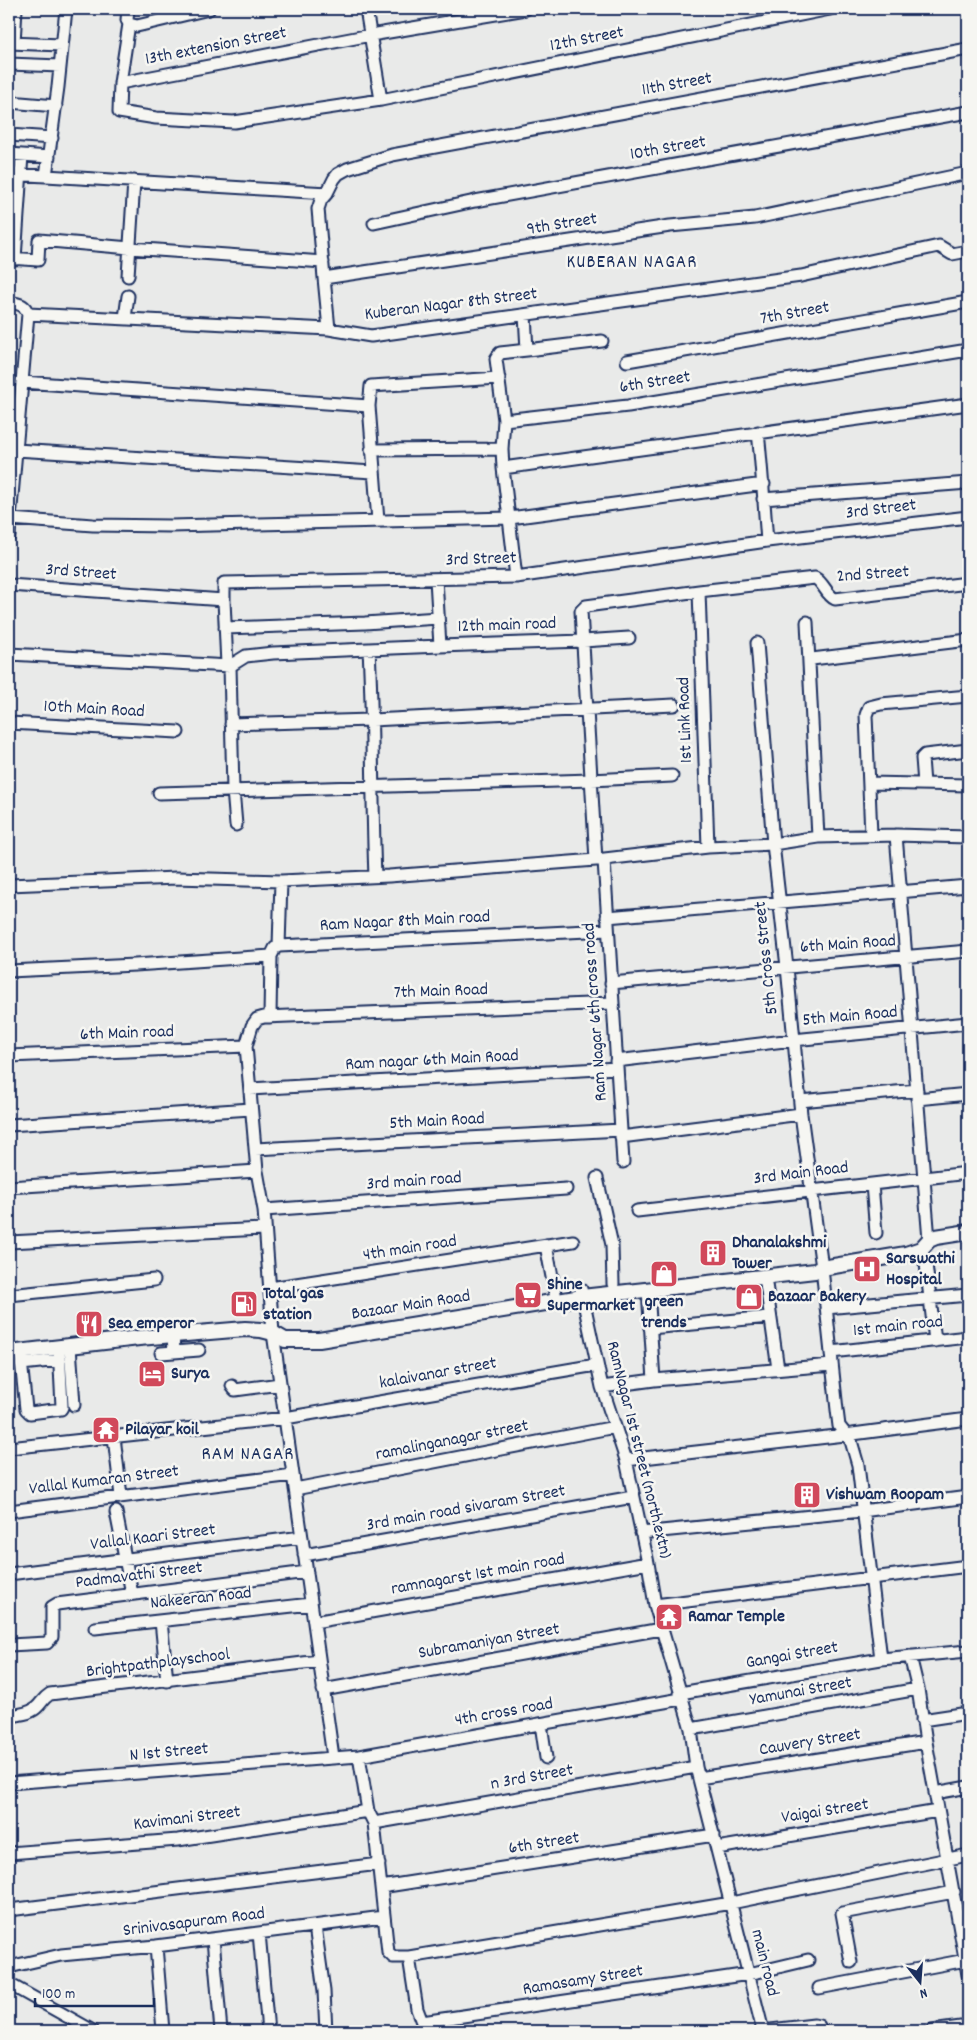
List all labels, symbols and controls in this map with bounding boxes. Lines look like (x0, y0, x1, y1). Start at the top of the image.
street label: 13th extension Street (143, 21, 289, 73)
street label: 12th Street (548, 21, 626, 59)
street label: 11th Street (640, 66, 714, 103)
street label: 10th Street (628, 130, 708, 168)
street label: 9th Street (525, 207, 599, 243)
district label: KUBERAN NAGAR (567, 250, 697, 277)
street label: Kuberan Nagar 8th Street (363, 282, 539, 328)
street label: 7th Street (759, 296, 832, 332)
street label: 6th Street (618, 365, 693, 401)
street label: 3rd Street (844, 493, 918, 527)
street label: 3rd Street (445, 546, 517, 574)
street label: 3rd Street (45, 558, 118, 588)
street label: 2nd Street (836, 560, 910, 590)
street label: 12th main road (457, 612, 557, 640)
street label: 1st Link Road (672, 676, 700, 764)
street label: 10th Main Road (43, 695, 145, 725)
street label: 5th Cross Street (749, 900, 785, 1016)
street label: Ram Nagar 8th Main road (319, 905, 491, 939)
street label: Ram Nagar 6th cross road (577, 922, 615, 1102)
street label: 6th Main Road (799, 929, 897, 961)
street label: 7th Main Road (393, 978, 489, 1006)
street label: 5th Main Road (801, 1000, 899, 1034)
street label: 6th Main road (80, 1020, 174, 1048)
street label: Ram nagar 6th Main Road (345, 1044, 519, 1078)
street label: 5th Main Road (389, 1107, 485, 1137)
street label: 3rd Main Road (752, 1156, 850, 1192)
street label: 3rd main road (366, 1166, 462, 1198)
street label: 4th main road (361, 1229, 459, 1269)
place label: Dhanalakshmi Tower (732, 1231, 827, 1277)
building icon: Dhanalakshmi Tower (698, 1238, 728, 1268)
place label: Sarswathi Hospital (886, 1247, 956, 1293)
hospital icon: Sarswathi Hospital (852, 1254, 882, 1284)
shop icon: green trends (649, 1259, 679, 1289)
place label: Shine Supermarket (547, 1273, 635, 1319)
supermarket icon: Shine Supermarket (513, 1280, 543, 1310)
place label: Total gas station (263, 1282, 324, 1328)
shop icon: Bazaar Bakery (734, 1282, 764, 1312)
street label: Bazaar Main Road (350, 1284, 472, 1328)
place label: Bazaar Bakery (768, 1285, 866, 1310)
fuel station icon: Total gas station (229, 1289, 259, 1319)
place label: green trends (641, 1290, 687, 1336)
restaurant icon: Sea emperor (74, 1309, 104, 1339)
street label: 1st main road (852, 1310, 944, 1344)
place label: Sea emperor (108, 1312, 195, 1337)
street label: RamNagar 1st street (north.extn) (599, 1339, 677, 1561)
street label: kalaivanar street (377, 1351, 499, 1397)
hotel icon: Surya (137, 1359, 167, 1389)
place label: Surya (171, 1362, 210, 1387)
street label: ramalinganagar street (373, 1414, 531, 1468)
temple icon: Pilayar koil (91, 1415, 121, 1445)
place label: Pilayar koil (125, 1418, 199, 1443)
district label: RAM NAGAR (201, 1442, 295, 1469)
street label: Vallal Kumaran Street (28, 1459, 181, 1503)
street label: 3rd main road sivaram Street (365, 1479, 568, 1539)
building icon: Vishwam Roopam (792, 1480, 822, 1510)
place label: Vishwam Roopam (826, 1483, 944, 1508)
street label: Vallal Kaari Street (89, 1518, 217, 1558)
street label: ramnagarst 1st main road (389, 1547, 567, 1603)
street label: Padmavathi Street (74, 1556, 204, 1596)
street label: Nakeeran Road (149, 1581, 253, 1617)
temple icon: Ramar Temple (654, 1602, 684, 1632)
place label: Ramar Temple (688, 1605, 785, 1630)
street label: Subramaniyan Street (416, 1617, 562, 1667)
street label: Gangai Street (744, 1636, 840, 1676)
street label: Brightpathplayschool (85, 1643, 232, 1685)
street label: Yamunai Street (748, 1671, 854, 1713)
street label: 4th cross road (453, 1692, 555, 1734)
street label: Cauvery Street (757, 1723, 863, 1763)
street label: N 1st Street (129, 1737, 210, 1769)
street label: n 3rd Street (489, 1758, 576, 1798)
street label: Vaigai Street (780, 1793, 871, 1831)
street label: Kavimani Street (132, 1800, 242, 1838)
street label: 6th Street (507, 1826, 582, 1862)
street label: Srinivasapuram Road (122, 1902, 266, 1944)
street label: main road (744, 1927, 784, 1999)
north arrow (894, 1958, 944, 2008)
street label: Ramasamy Street (521, 1959, 645, 2003)
scale bar (35, 1975, 154, 2007)
text: N (917, 1982, 929, 2003)
text: 100 m (42, 1984, 75, 2006)

